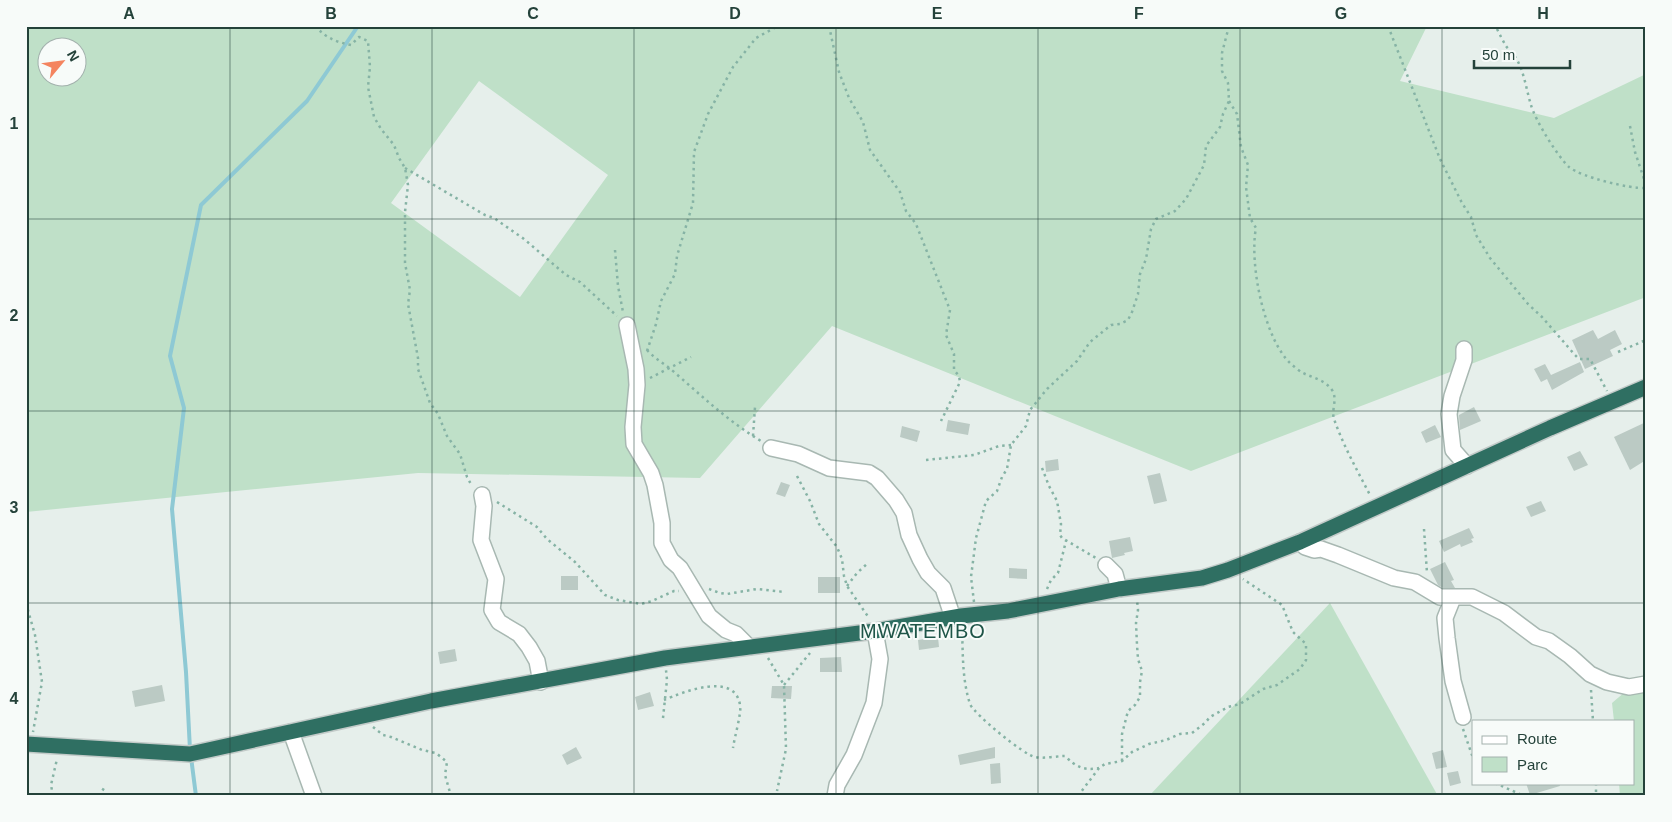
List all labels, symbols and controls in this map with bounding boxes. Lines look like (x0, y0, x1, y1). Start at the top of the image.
text: A (123, 5, 135, 22)
text: B (325, 5, 337, 22)
text: C (527, 5, 539, 22)
text: D (729, 5, 741, 22)
text: E (932, 5, 943, 22)
text: F (1134, 5, 1144, 22)
text: G (1335, 5, 1347, 22)
text: H (1537, 5, 1549, 22)
north arrow (38, 38, 88, 88)
scale bar (1474, 38, 1571, 70)
text: 50 m (1482, 46, 1515, 63)
text: N (64, 47, 83, 64)
text: 1 (10, 115, 19, 132)
text: 2 (10, 307, 19, 324)
text: 3 (10, 499, 19, 516)
district label: MWATEMBO (860, 620, 986, 642)
text: 4 (10, 690, 19, 707)
legend (1472, 720, 1634, 784)
text: Route (1517, 730, 1557, 747)
text: Parc (1517, 756, 1548, 773)

